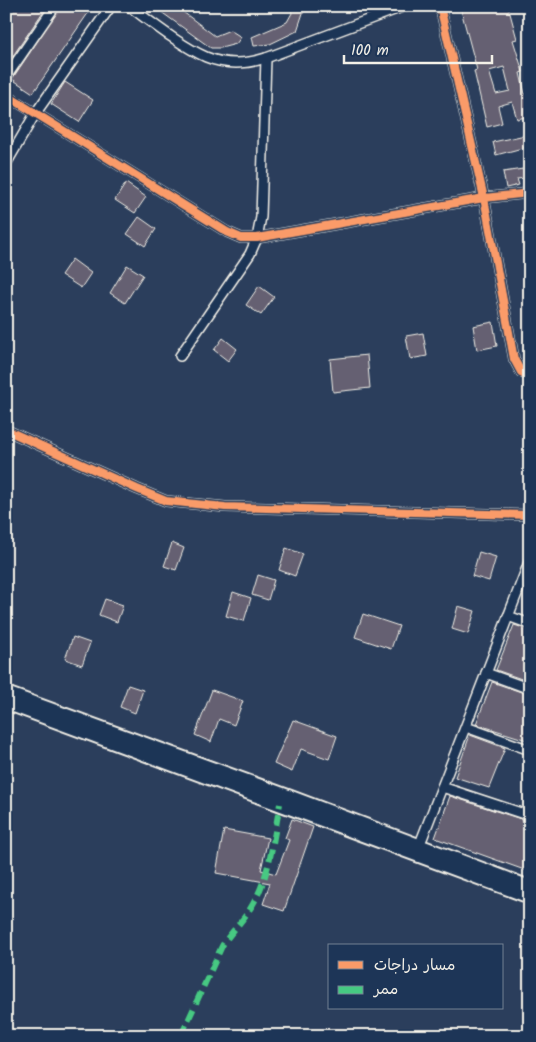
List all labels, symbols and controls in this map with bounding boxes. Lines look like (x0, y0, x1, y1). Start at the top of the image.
scale bar (344, 32, 491, 64)
text: 100 m (351, 39, 389, 63)
legend (328, 944, 504, 1010)
text: مسار دراجات (374, 954, 455, 978)
text: ممر (372, 978, 398, 1002)

